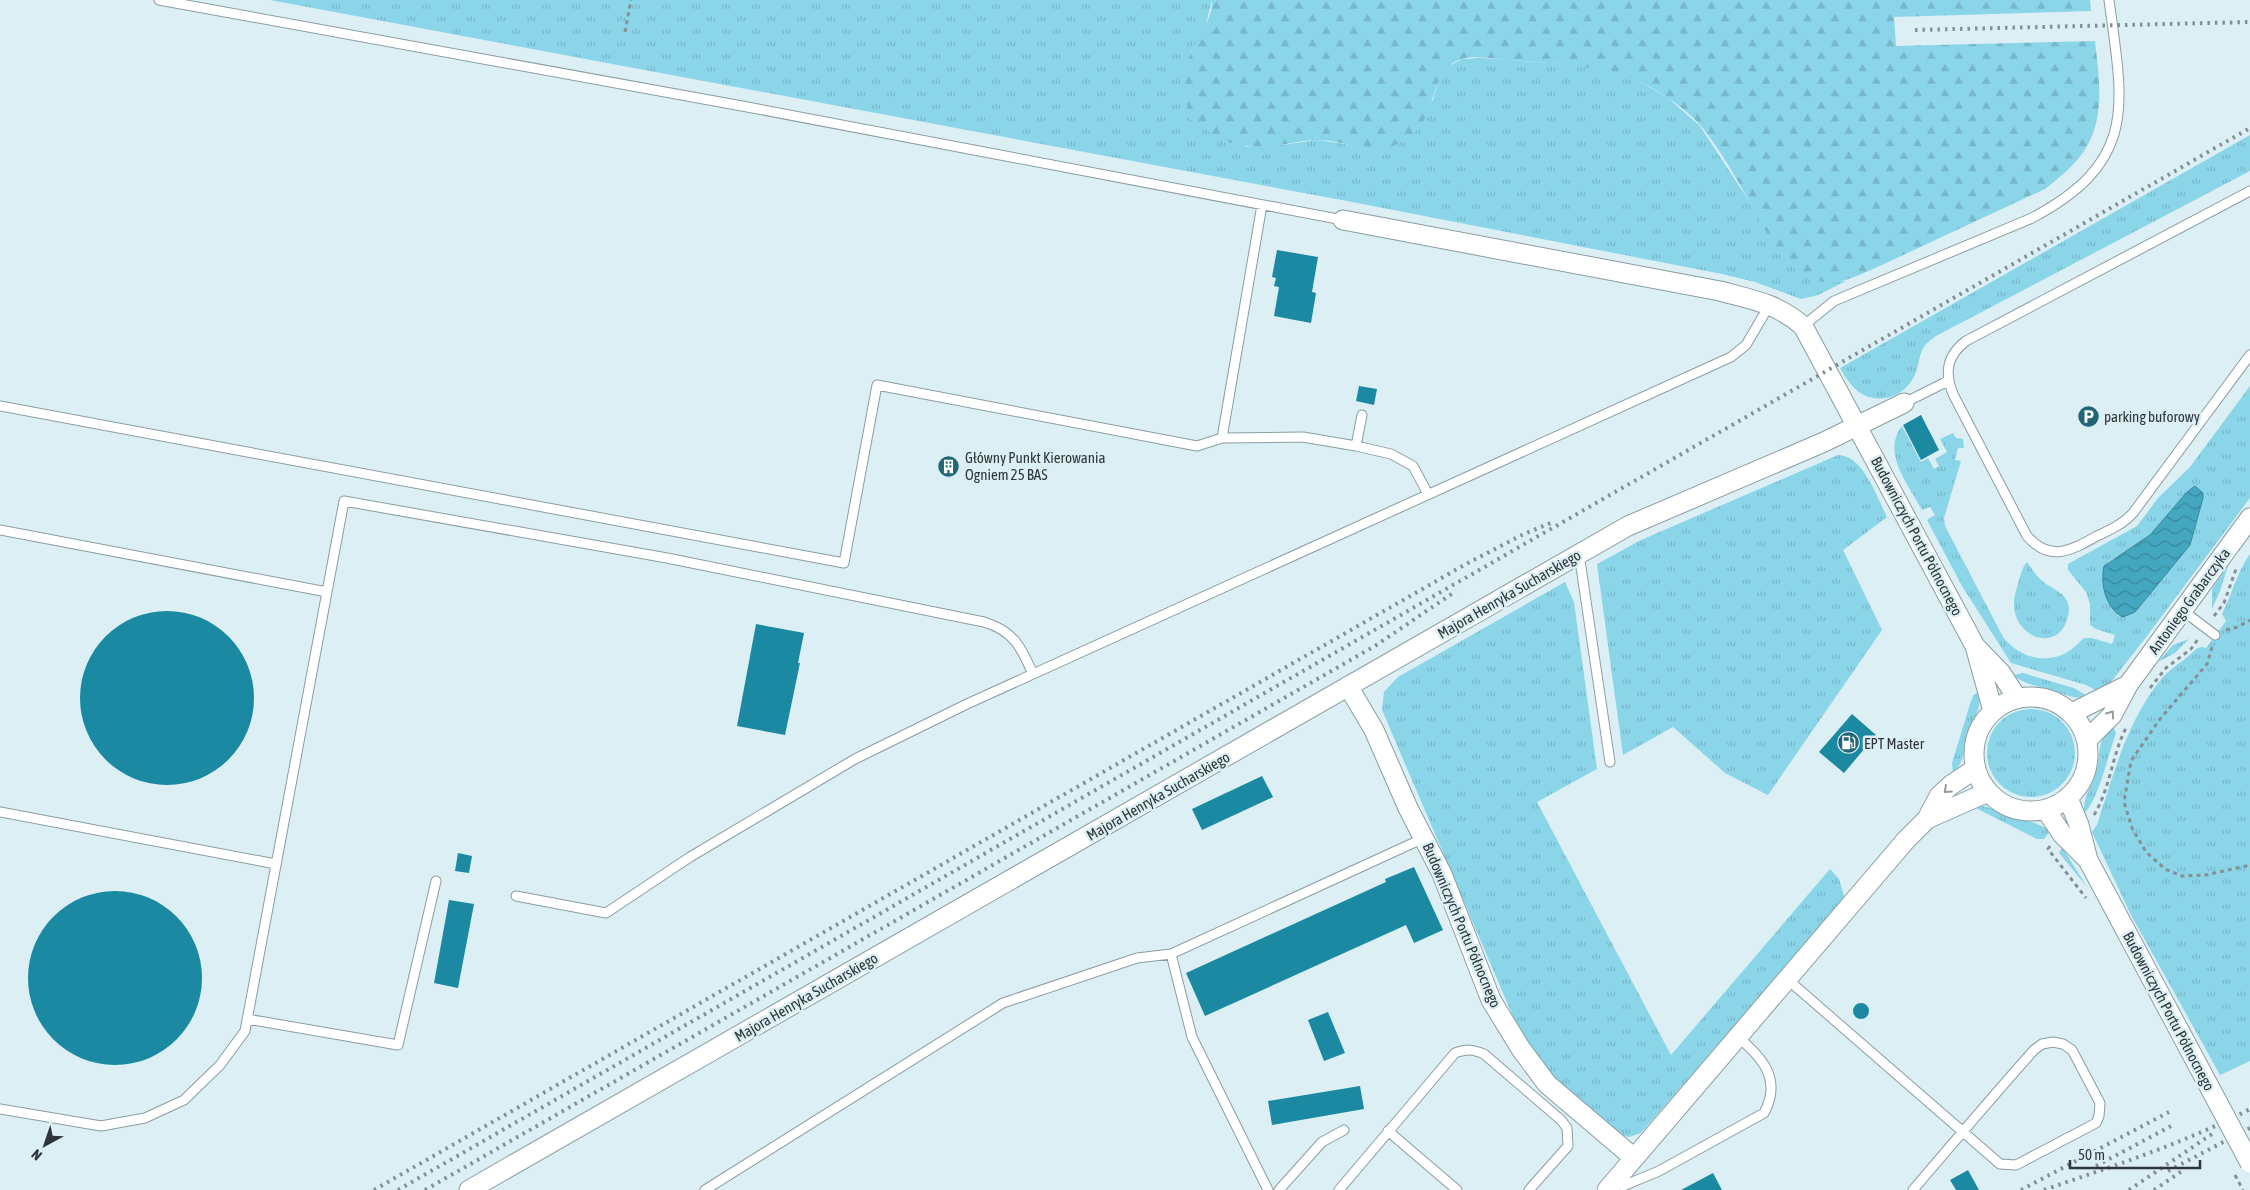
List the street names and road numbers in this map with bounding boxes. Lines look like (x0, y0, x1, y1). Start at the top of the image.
street label: Budowniczych Portu Północnego (1868, 454, 1966, 618)
street label: Antoniego Grabarczyka (2145, 545, 2233, 657)
street label: Majora Henryka Sucharskiego (1434, 546, 1584, 642)
street label: Majora Henryka Sucharskiego (1083, 748, 1233, 844)
street label: Budowniczych Portu Północnego (1420, 840, 1504, 1010)
street label: Budowniczych Portu Północnego (2120, 929, 2218, 1093)
street label: Majora Henryka Sucharskiego (731, 949, 881, 1045)

